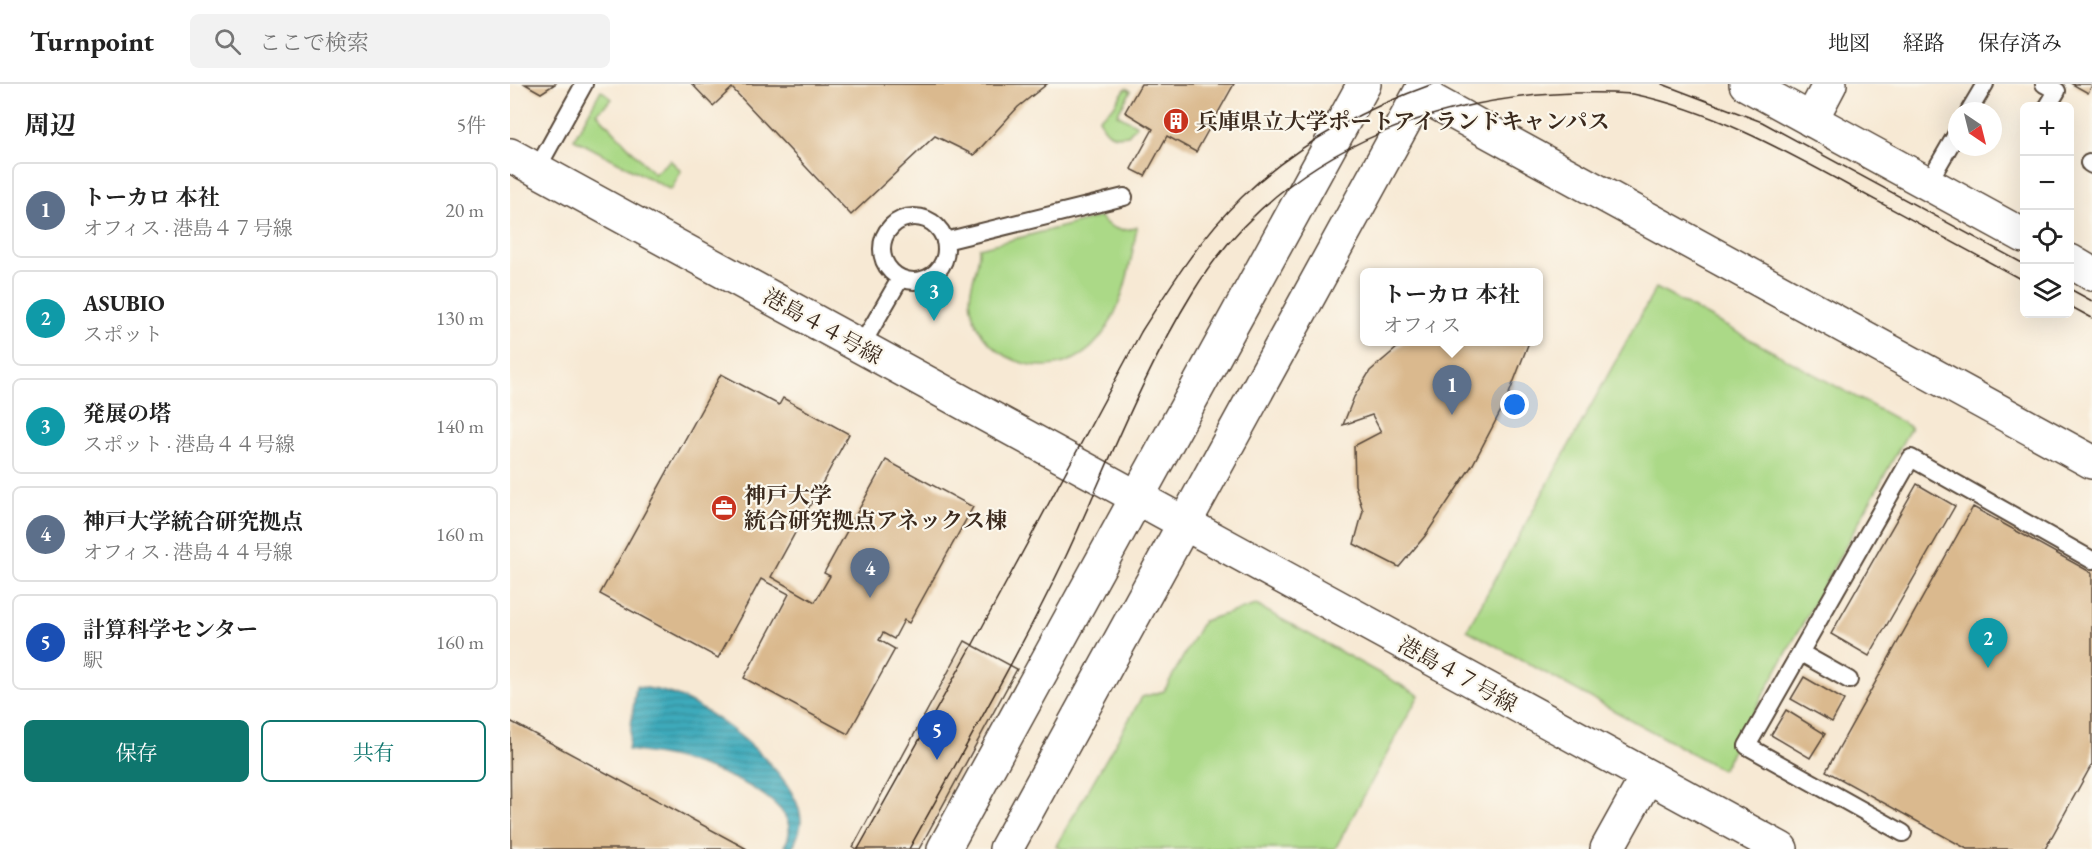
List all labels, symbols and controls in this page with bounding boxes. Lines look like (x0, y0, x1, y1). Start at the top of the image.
search box (190, 14, 610, 68)
text: Turnpoint (30, 23, 154, 59)
icon: search (211, 25, 244, 58)
text: ここで検索 (259, 28, 369, 57)
text: 地図 (1828, 29, 1870, 56)
text: 経路 (1903, 29, 1945, 56)
text: 保存済み (1978, 29, 2062, 56)
north arrow (1948, 102, 2002, 156)
map controls (2020, 102, 2074, 318)
button: + (2020, 102, 2074, 156)
building icon: 兵庫県立大学ポートアイランドキャンパス (1161, 106, 1191, 136)
place label: 兵庫県立大学ポートアイランドキャンパス (1196, 107, 1610, 136)
text: 周辺 (24, 108, 76, 142)
text: 5件 (456, 112, 486, 138)
button: − (2020, 156, 2074, 210)
text: トーカロ 本社 (83, 183, 220, 212)
text: 1 (40, 197, 51, 223)
text: 20 m (445, 197, 484, 223)
button: locate (2020, 210, 2074, 264)
text: オフィス · 港島４７号線 (83, 215, 293, 241)
button: layers (2020, 264, 2074, 318)
popup (1360, 268, 1543, 346)
pin: 3 (914, 272, 954, 321)
text: トーカロ 本社 (1383, 280, 1520, 309)
street label: 港島４４号線 (758, 282, 888, 371)
text: ASUBIO (83, 289, 165, 318)
text: 2 (40, 305, 51, 331)
text: 130 m (436, 305, 484, 331)
text: オフィス (1383, 312, 1461, 338)
text: スポット (83, 321, 163, 347)
pin: 1 (1432, 366, 1472, 415)
your location (1500, 390, 1529, 419)
text: 発展の塔 (83, 399, 171, 428)
text: 3 (40, 413, 51, 439)
text: 140 m (436, 413, 484, 439)
text: スポット · 港島４４号線 (83, 431, 295, 457)
place label: 神戸大学 統合研究拠点アネックス棟 (744, 481, 1007, 535)
office icon: 神戸大学 統合研究拠点アネックス棟 (709, 493, 739, 523)
text: 神戸大学統合研究拠点 (83, 507, 303, 536)
text: 4 (40, 521, 51, 547)
text: 160 m (436, 521, 484, 547)
text: オフィス · 港島４４号線 (83, 539, 293, 565)
pin: 4 (850, 548, 890, 598)
text: 計算科学センター (83, 615, 258, 644)
pin: 2 (1968, 618, 2008, 668)
text: 5 (40, 629, 51, 655)
text: 160 m (436, 629, 484, 655)
street label: 港島４７号線 (1393, 630, 1523, 719)
text: 駅 (83, 647, 103, 673)
pin: 5 (918, 710, 956, 760)
button: 保存 (24, 720, 249, 782)
button: 共有 (261, 720, 486, 782)

